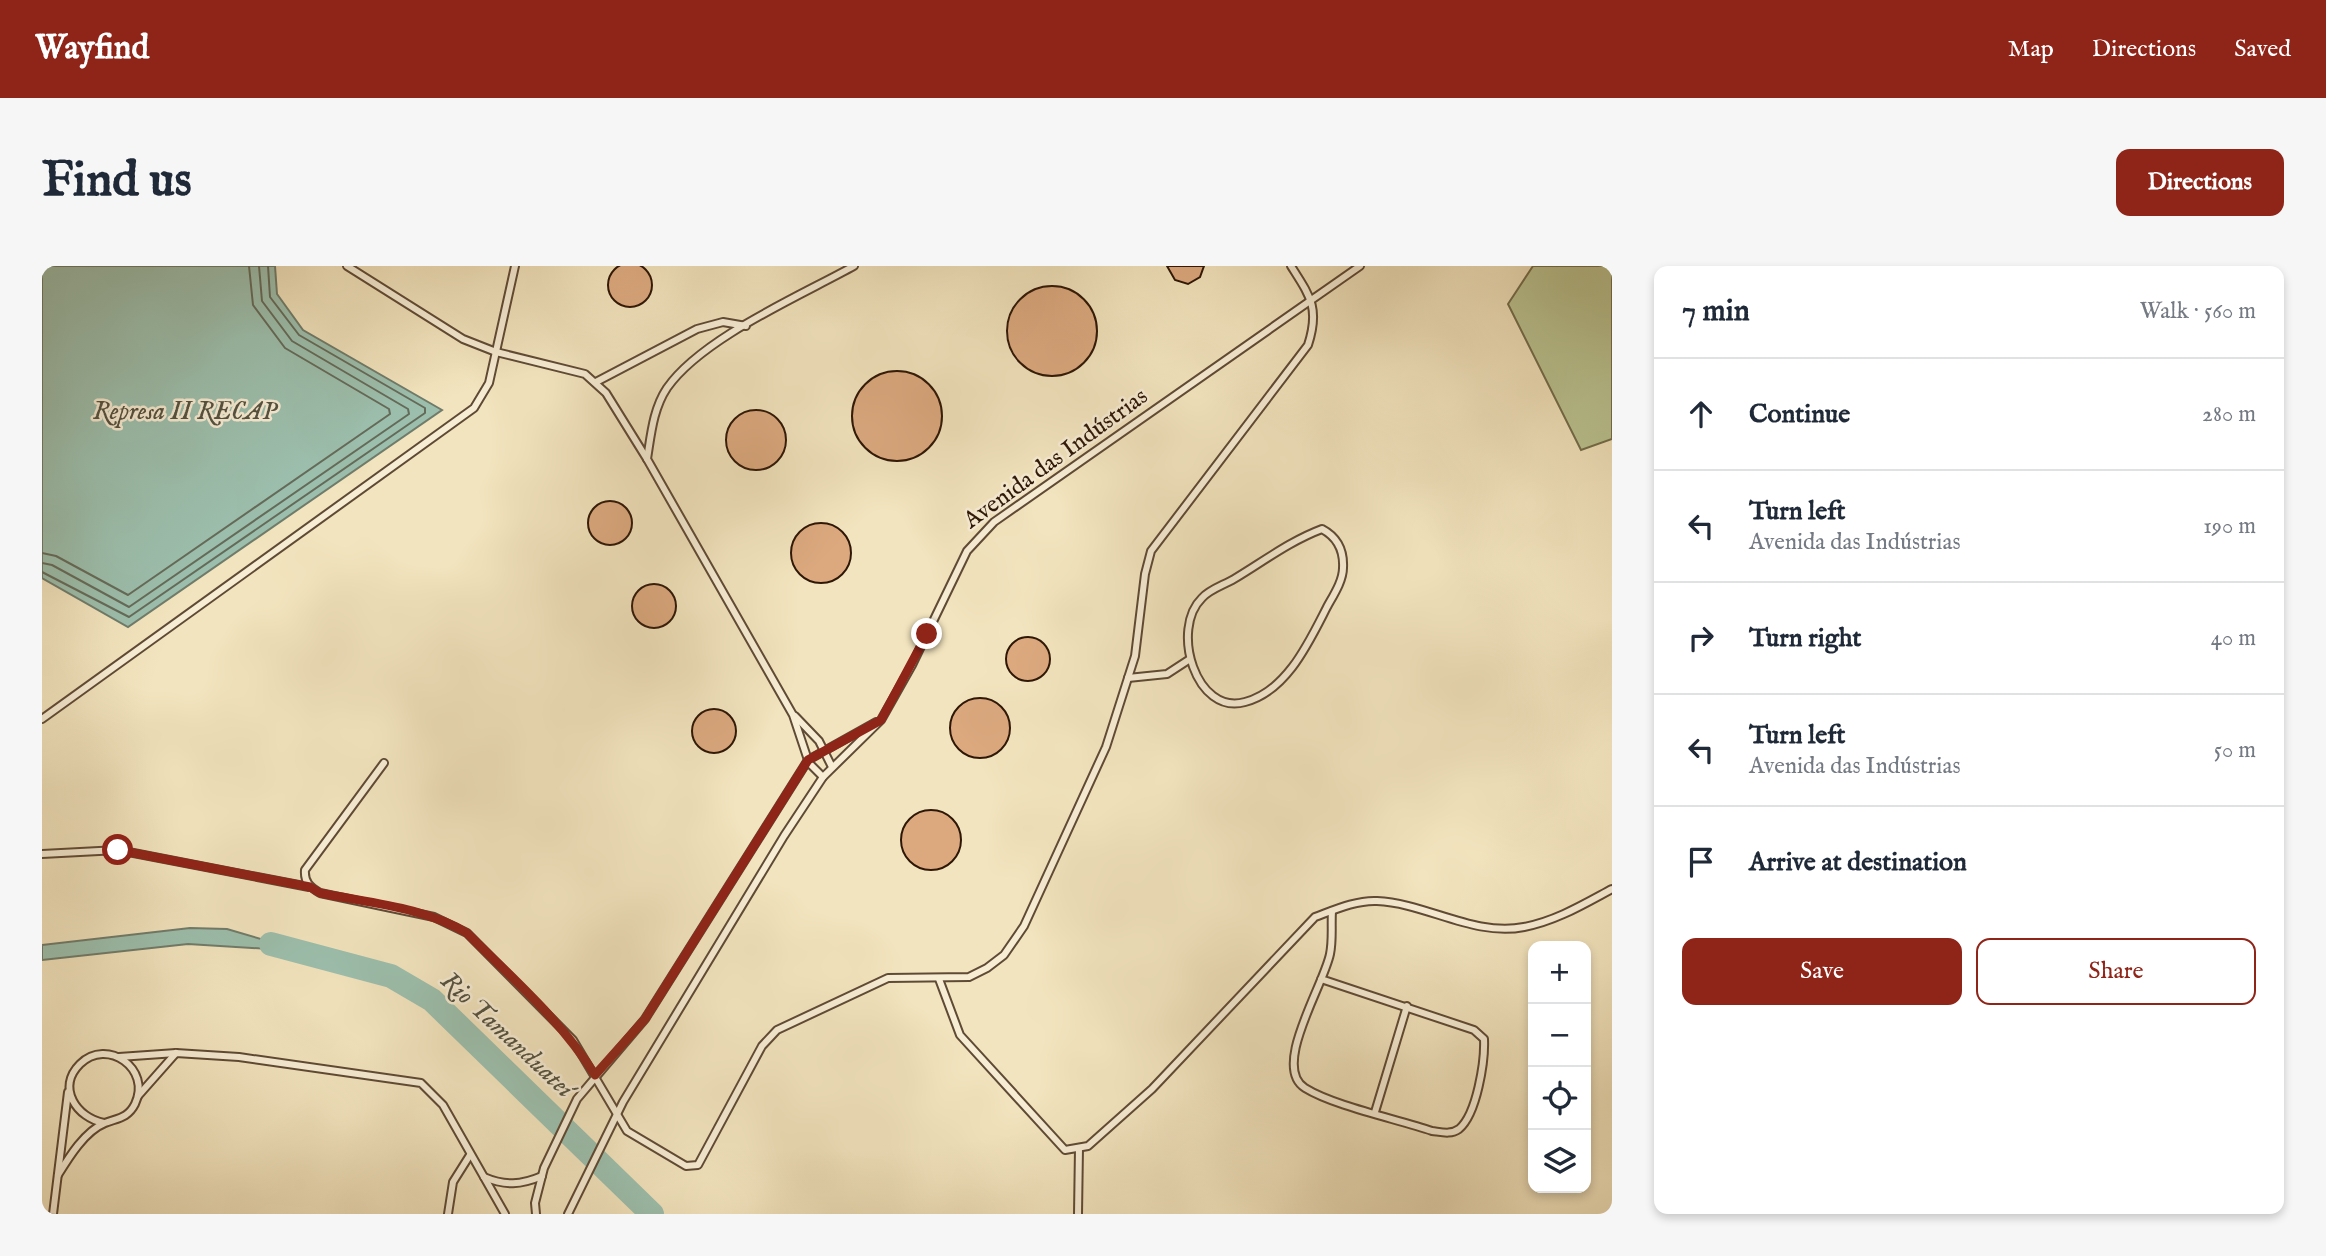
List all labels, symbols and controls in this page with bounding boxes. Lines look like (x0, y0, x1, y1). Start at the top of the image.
text: Wayfind (35, 28, 149, 70)
text: Map (2008, 34, 2054, 65)
text: Directions (2092, 34, 2196, 65)
text: Saved (2234, 34, 2291, 65)
button: Directions (2116, 149, 2284, 216)
text: Find us (42, 151, 192, 213)
text: 7 min (1682, 293, 1750, 331)
text: Walk · 560 m (2140, 297, 2256, 326)
street label: Avenida das Indústrias (957, 382, 1154, 537)
water label: Represa II RECAP (93, 395, 279, 428)
icon: ahead (1682, 395, 1720, 433)
text: Continue (1749, 398, 1850, 431)
text: 280 m (2202, 400, 2256, 429)
text: Turn left (1749, 495, 1846, 528)
icon: left (1682, 507, 1720, 545)
text: 190 m (2203, 512, 2256, 541)
text: Avenida das Indústrias (1749, 528, 1960, 557)
route end (911, 618, 942, 649)
icon: right (1682, 619, 1720, 657)
text: Turn right (1749, 622, 1862, 655)
text: 40 m (2211, 624, 2256, 653)
text: Turn left (1749, 719, 1846, 752)
icon: left (1682, 731, 1720, 769)
text: 50 m (2214, 736, 2256, 765)
text: Avenida das Indústrias (1749, 752, 1960, 781)
route start (102, 834, 133, 865)
icon: arrive (1682, 843, 1720, 881)
text: Arrive at destination (1749, 846, 1967, 879)
button: Save (1682, 938, 1962, 1005)
button: Share (1976, 938, 2256, 1005)
map controls (1528, 941, 1591, 1193)
button: + (1528, 941, 1591, 1004)
water label: Rio Tamanduateí (433, 965, 584, 1108)
button: − (1528, 1004, 1591, 1067)
button: locate (1528, 1067, 1591, 1130)
button: layers (1528, 1130, 1591, 1193)

